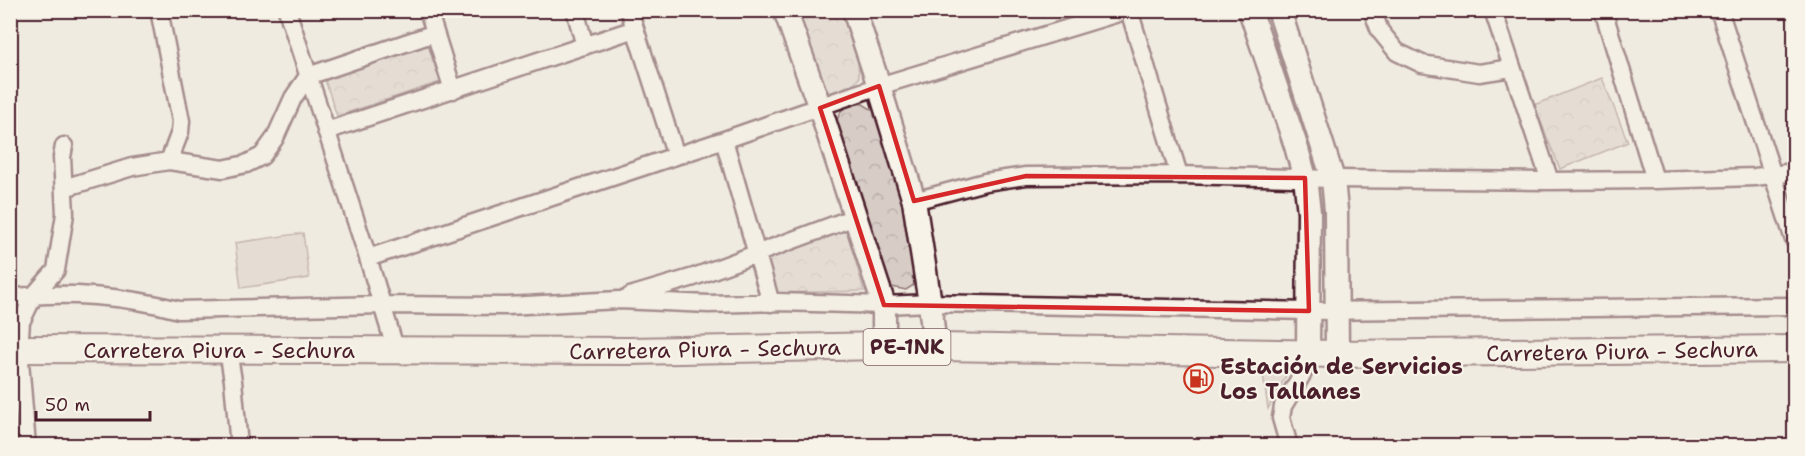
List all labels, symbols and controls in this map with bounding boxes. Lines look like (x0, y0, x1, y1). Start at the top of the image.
road number: PE-1NK (864, 329, 950, 365)
street label: Carretera Piura - Sechura (569, 333, 841, 366)
street label: Carretera Piura - Sechura (1486, 335, 1758, 368)
street label: Carretera Piura - Sechura (83, 336, 355, 365)
place label: Estación de Servicios Los Tallanes (1220, 352, 1463, 406)
fuel station icon: Estación de Servicios Los Tallanes (1183, 363, 1215, 395)
scale bar (36, 384, 150, 422)
text: 50 m (45, 393, 90, 417)

